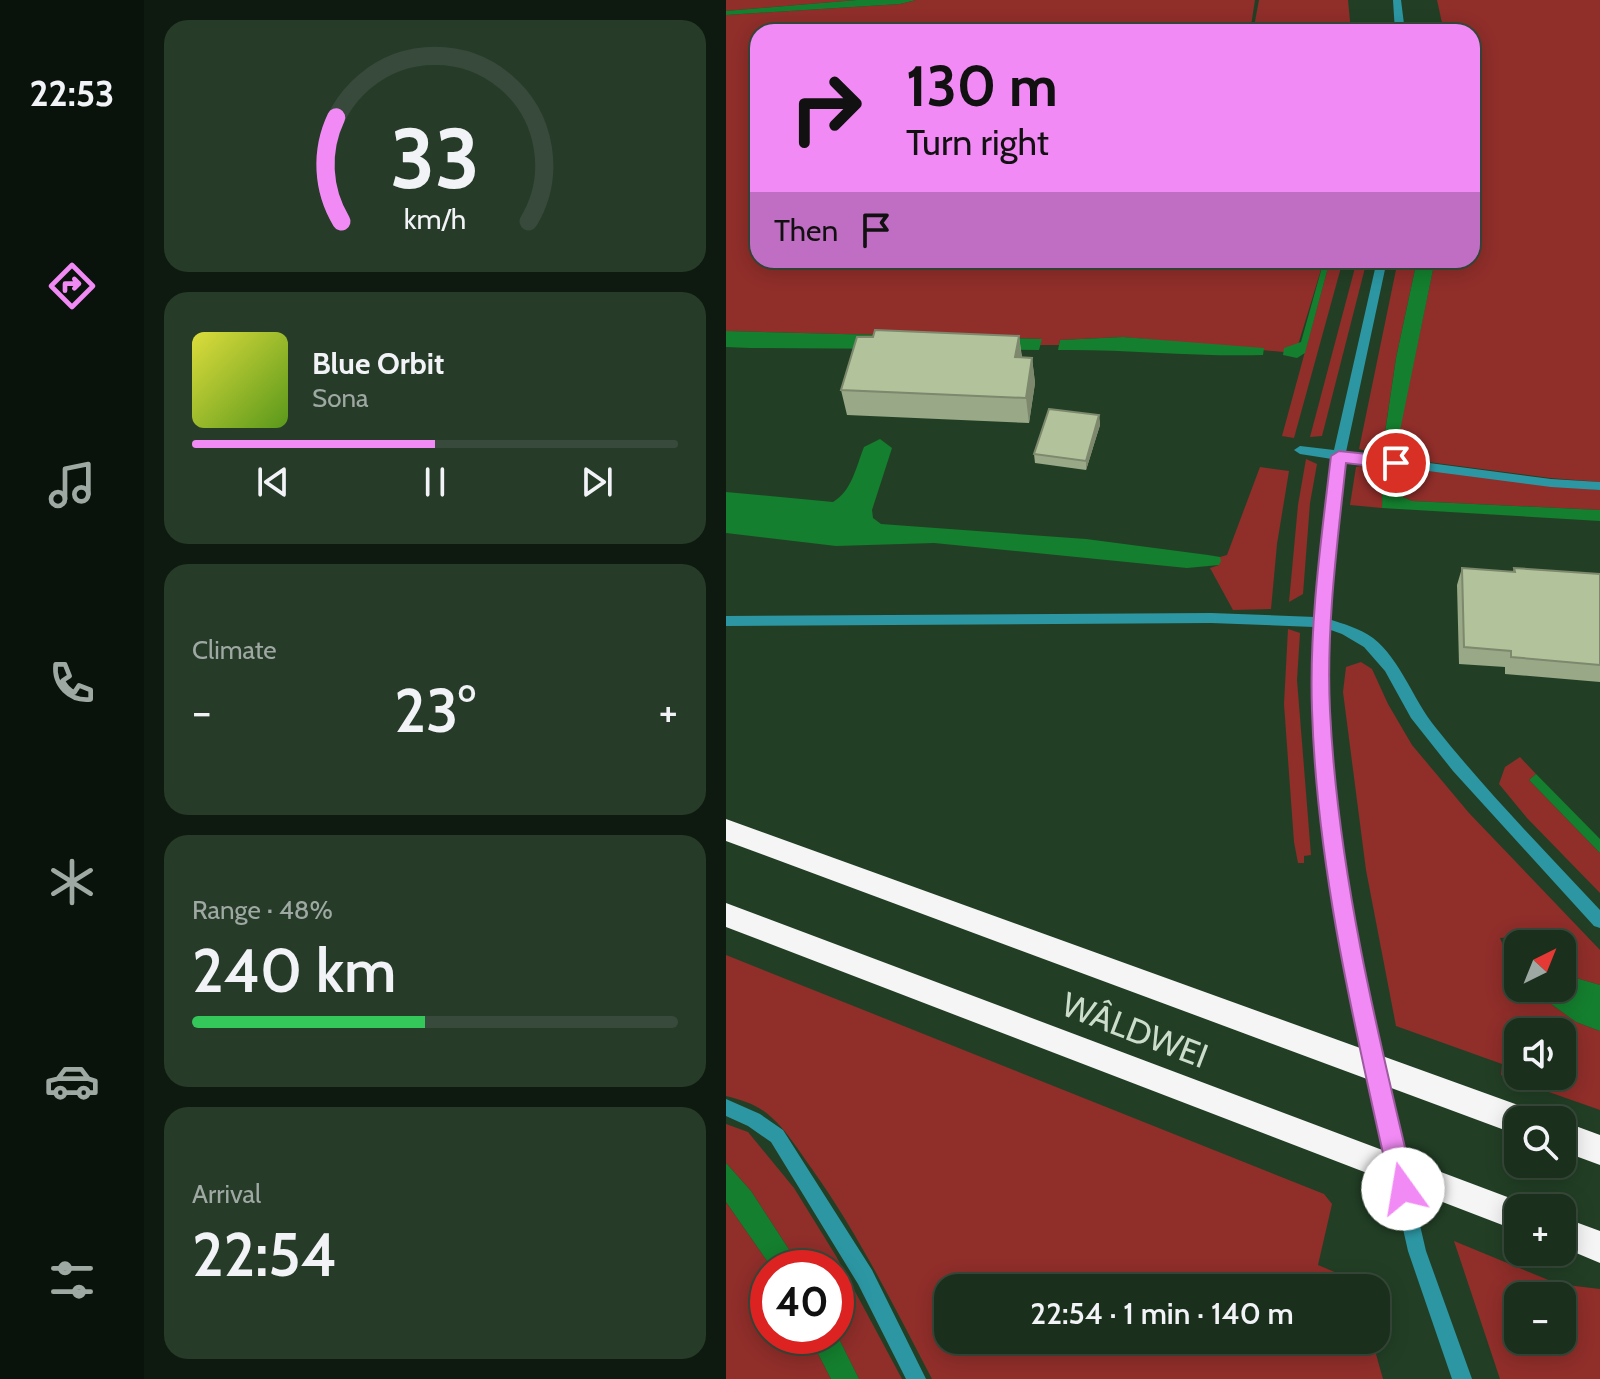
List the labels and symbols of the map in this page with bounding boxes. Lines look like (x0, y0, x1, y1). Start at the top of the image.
pin (1362, 429, 1430, 497)
north arrow (1504, 930, 1576, 1002)
street label: WÂLDWEI (1056, 983, 1214, 1077)
position arrow (1361, 1147, 1445, 1231)
speed limit sign: 40 (750, 1250, 854, 1354)

